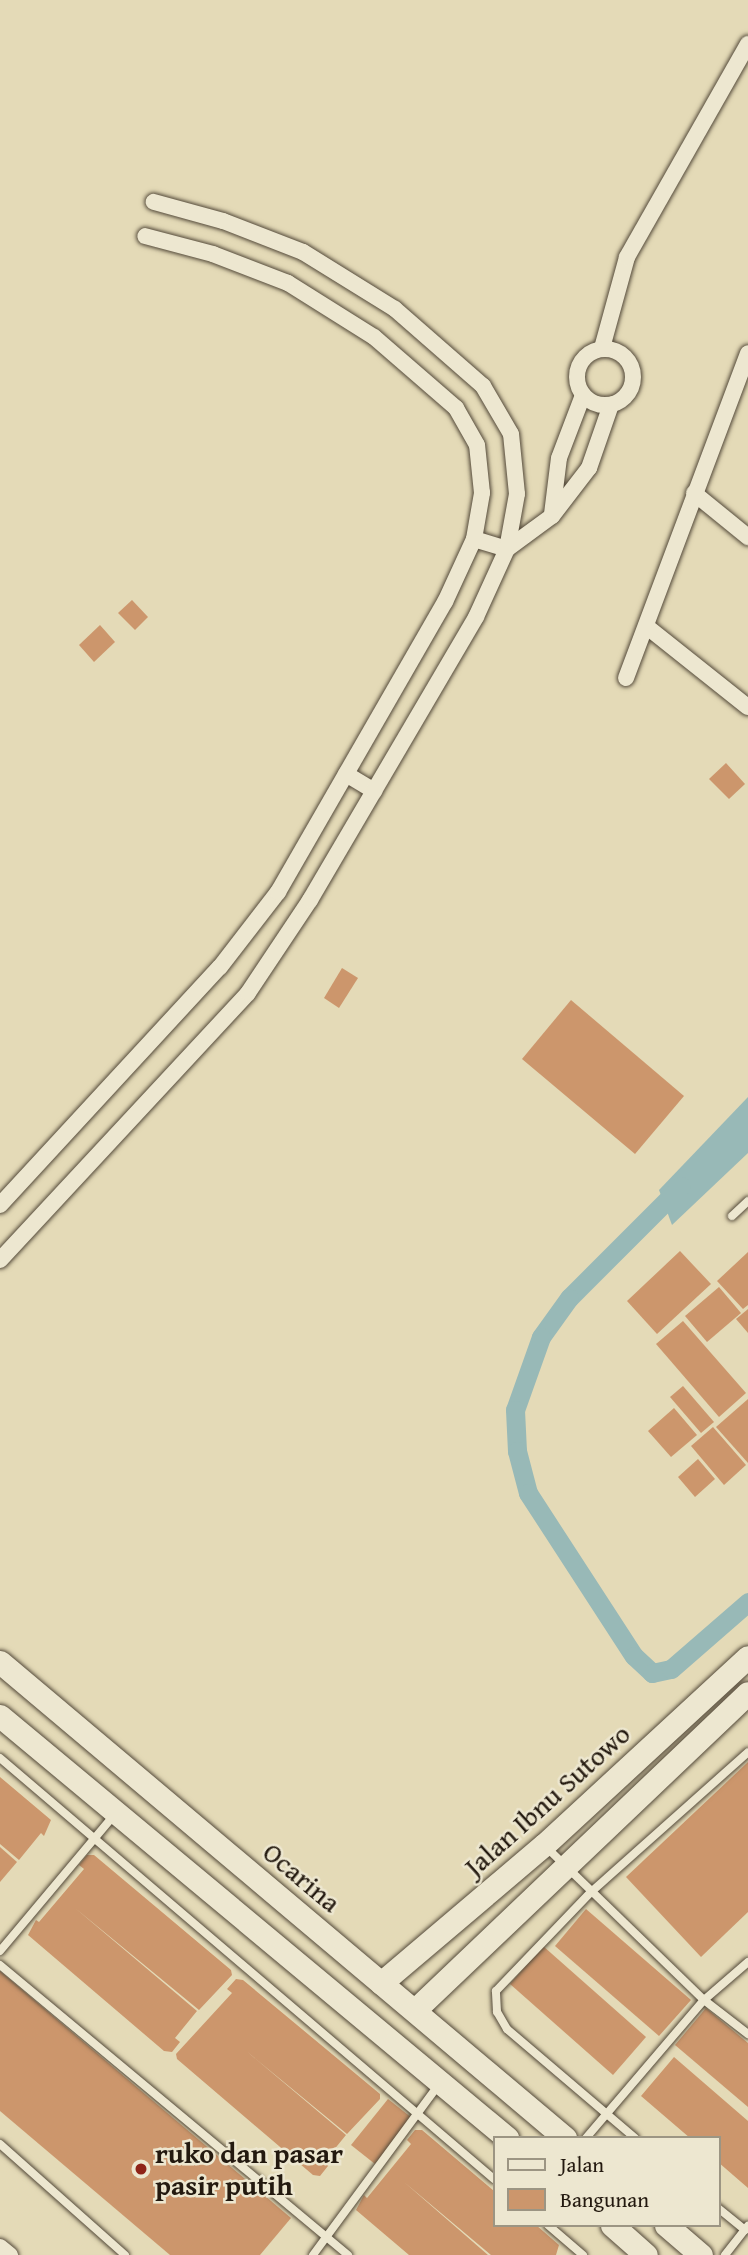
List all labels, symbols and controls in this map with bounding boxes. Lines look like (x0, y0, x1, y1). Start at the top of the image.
street label: Jalan Ibnu Sutowo (457, 1717, 637, 1883)
street label: Ocarina (256, 1835, 348, 1919)
place label: ruko dan pasar pasir putih (155, 2136, 343, 2202)
legend (492, 2136, 720, 2227)
text: Jalan (560, 2149, 604, 2180)
marker: ruko dan pasar pasir putih (133, 2161, 149, 2177)
text: Bangunan (560, 2184, 649, 2215)

